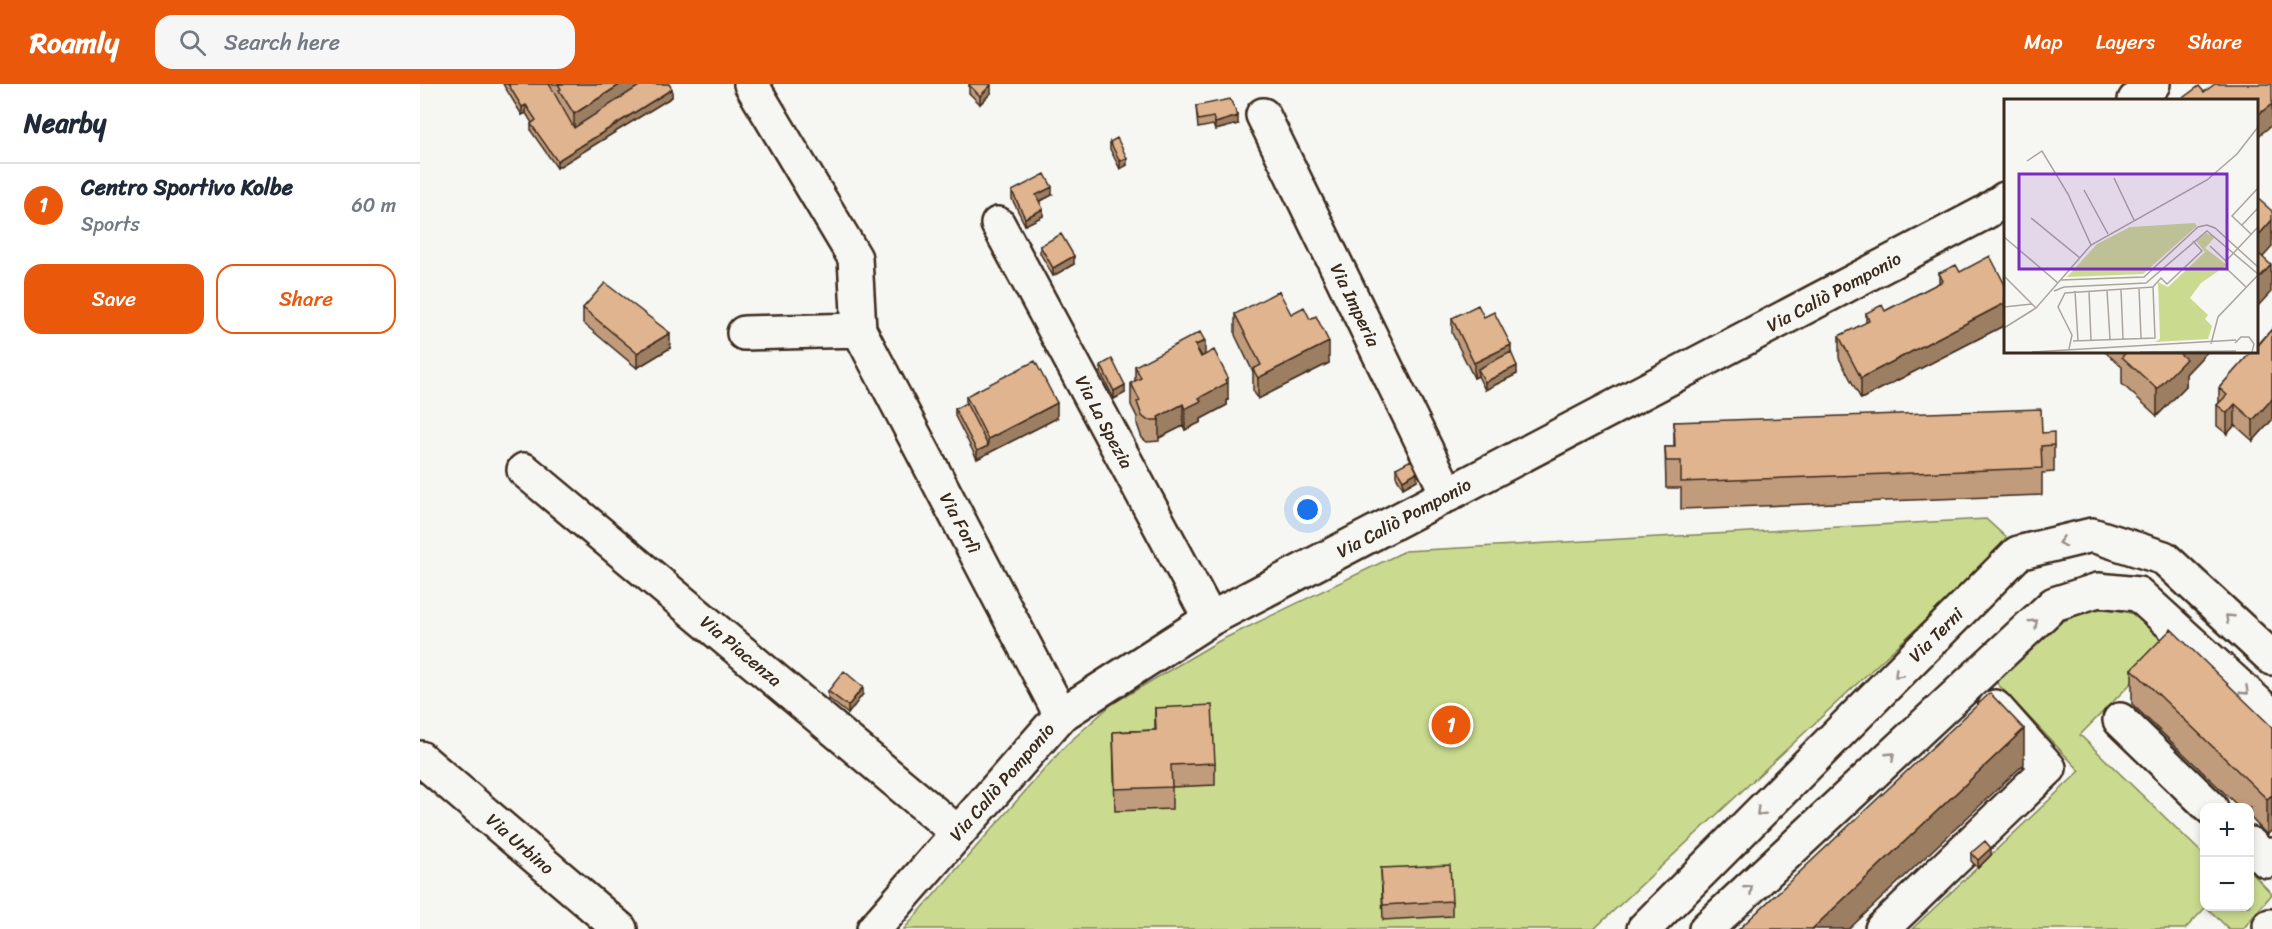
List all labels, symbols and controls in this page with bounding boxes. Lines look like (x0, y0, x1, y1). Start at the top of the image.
search box (155, 15, 575, 69)
text: Roamly (30, 18, 119, 67)
text: Search here (224, 23, 340, 62)
text: Map (2024, 23, 2063, 61)
text: Layers (2096, 23, 2155, 61)
text: Share (2188, 23, 2242, 61)
icon: search (176, 26, 209, 59)
inset map (2004, 99, 2257, 352)
text: Nearby (24, 100, 106, 146)
text: Centro Sportivo Kolbe (81, 168, 293, 207)
text: 1 (39, 188, 48, 223)
text: 60 m (351, 188, 396, 223)
text: Sports (81, 207, 140, 242)
street label: Via Caliò Pomponio (1761, 243, 1907, 341)
street label: Via Imperia (1321, 258, 1390, 353)
button: Save (24, 264, 204, 334)
button: Share (216, 264, 396, 334)
street label: Via La Spezia (1066, 369, 1142, 475)
street label: Via Caliò Pomponio (1331, 469, 1477, 567)
street label: Via Forlì (930, 487, 990, 559)
your location (1293, 495, 1322, 524)
one-way arrow (2057, 535, 2067, 548)
street label: Via Terni (1901, 599, 1972, 670)
street label: Via Piacenza (693, 607, 789, 695)
one-way arrow (2225, 614, 2236, 625)
one-way arrow (2027, 619, 2038, 630)
one-way arrow (1894, 667, 1905, 678)
one-way arrow (2238, 684, 2249, 695)
pin: 1 (1432, 702, 1470, 748)
street label: Via Caliò Pomponio (941, 715, 1063, 849)
one-way arrow (1885, 752, 1895, 763)
map controls (2200, 803, 2254, 911)
button: + (2200, 803, 2254, 857)
street label: Via Urbino (478, 805, 562, 883)
one-way arrow (1757, 805, 1768, 816)
button: − (2200, 857, 2254, 911)
one-way arrow (1742, 885, 1752, 896)

